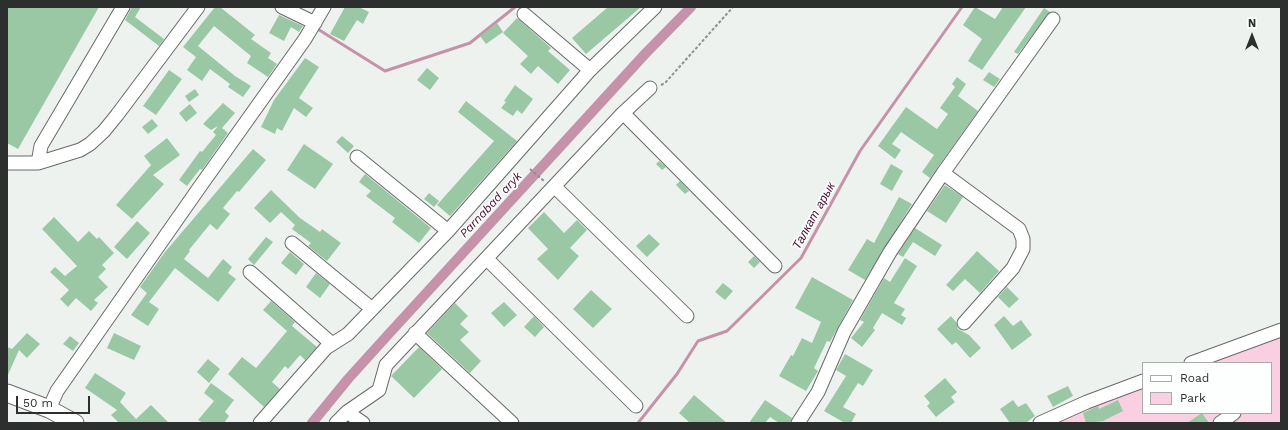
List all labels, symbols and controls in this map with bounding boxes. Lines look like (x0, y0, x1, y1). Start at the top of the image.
north arrow (1232, 16, 1272, 56)
text: N (1248, 17, 1256, 30)
water label: Parnabad aryk (457, 169, 525, 241)
water label: Талкат арык (790, 180, 838, 252)
legend (1142, 362, 1272, 414)
text: Road (1180, 371, 1209, 385)
scale bar (18, 388, 92, 414)
text: Park (1180, 391, 1206, 405)
text: 50 m (23, 396, 53, 410)

